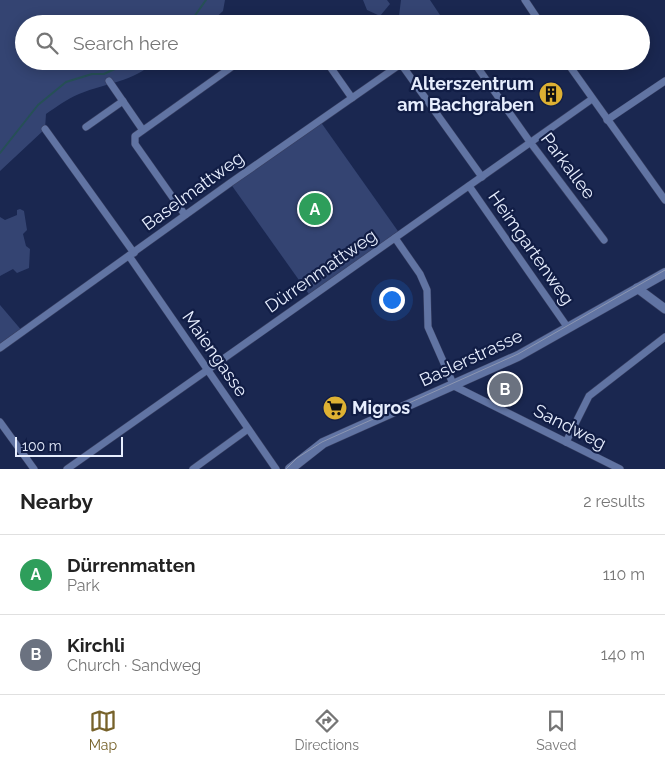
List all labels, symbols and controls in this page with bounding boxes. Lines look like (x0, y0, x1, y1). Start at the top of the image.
search box (15, 15, 650, 70)
icon: search (33, 29, 61, 57)
text: Search here (73, 32, 179, 54)
place label: Alterszentrum am Bachgraben (397, 73, 534, 115)
building icon: Alterszentrum am Bachgraben (538, 81, 564, 107)
street label: Parkallee (537, 128, 600, 203)
street label: Baselmattweg (138, 147, 248, 234)
street label: Heimgartenweg (484, 187, 578, 309)
pin: A (299, 190, 331, 228)
street label: Dürrenmattweg (261, 224, 381, 317)
your location (379, 287, 405, 313)
street label: Maiengasse (178, 307, 253, 401)
street label: Baslerstrasse (416, 325, 526, 391)
pin: B (489, 370, 521, 408)
supermarket icon: Migros (322, 395, 348, 421)
place label: Migros (352, 397, 410, 418)
street label: Sandweg (531, 399, 610, 454)
scale bar (15, 434, 122, 457)
text: 100 m (22, 438, 62, 454)
text: Nearby (20, 489, 93, 514)
text: 2 results (583, 492, 645, 511)
text: Dürrenmatten (67, 554, 196, 576)
text: A (31, 565, 41, 584)
text: 110 m (603, 565, 645, 584)
text: Park (67, 576, 100, 595)
text: Kirchli (67, 634, 125, 656)
text: B (31, 645, 41, 664)
text: 140 m (601, 645, 645, 664)
text: Church · Sandweg (67, 656, 201, 675)
tab: Map (89, 707, 117, 753)
tab: Directions (294, 707, 359, 753)
tab: Saved (536, 707, 576, 753)

